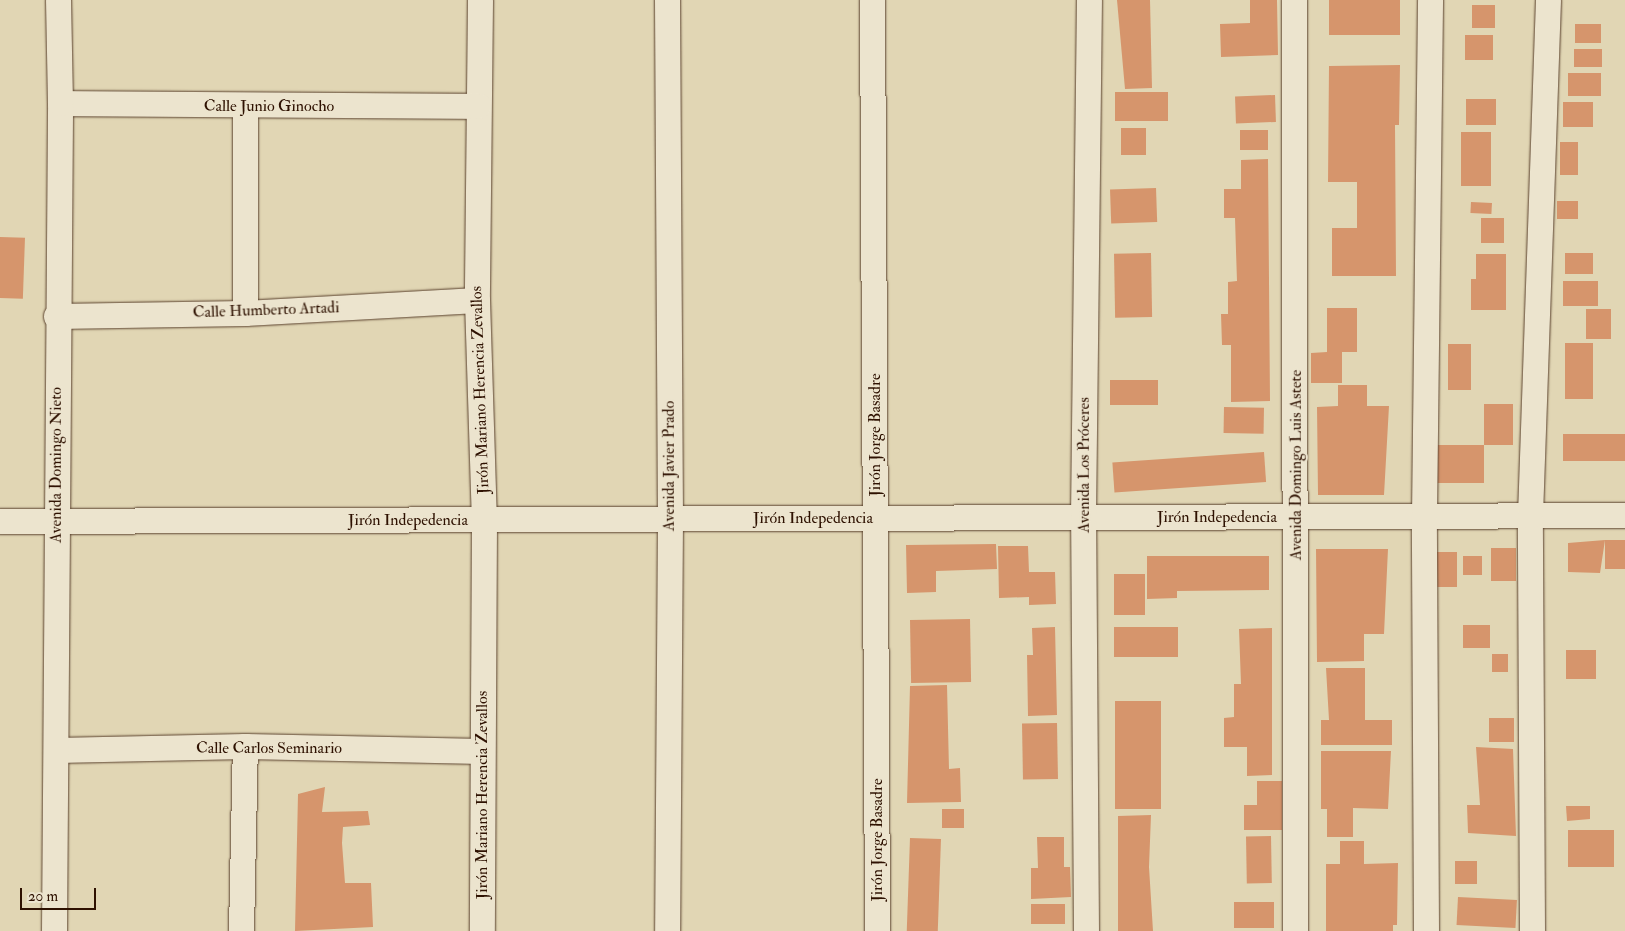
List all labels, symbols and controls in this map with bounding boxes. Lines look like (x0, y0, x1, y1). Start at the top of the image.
street label: Calle Junio Ginocho (204, 96, 334, 116)
street label: Jirón Mariano Herencia Zevallos (467, 286, 493, 494)
street label: Calle Humberto Artadi (192, 298, 340, 322)
street label: Avenida Domingo Luis Astete (1286, 370, 1306, 560)
street label: Jirón Jorge Basadre (865, 373, 885, 497)
street label: Avenida Domingo Nieto (46, 387, 66, 543)
street label: Avenida Los Próceres (1074, 397, 1094, 533)
street label: Avenida Javier Prado (659, 401, 679, 531)
street label: Jirón Indepedencia (1157, 507, 1277, 527)
street label: Jirón Indepedencia (753, 508, 873, 528)
street label: Jirón Indepedencia (348, 510, 468, 530)
street label: Jirón Mariano Herencia Zevallos (472, 691, 492, 899)
street label: Calle Carlos Seminario (196, 738, 342, 758)
street label: Jirón Jorge Basadre (867, 778, 887, 902)
scale bar (22, 878, 99, 910)
text: 20 m (28, 887, 58, 906)

